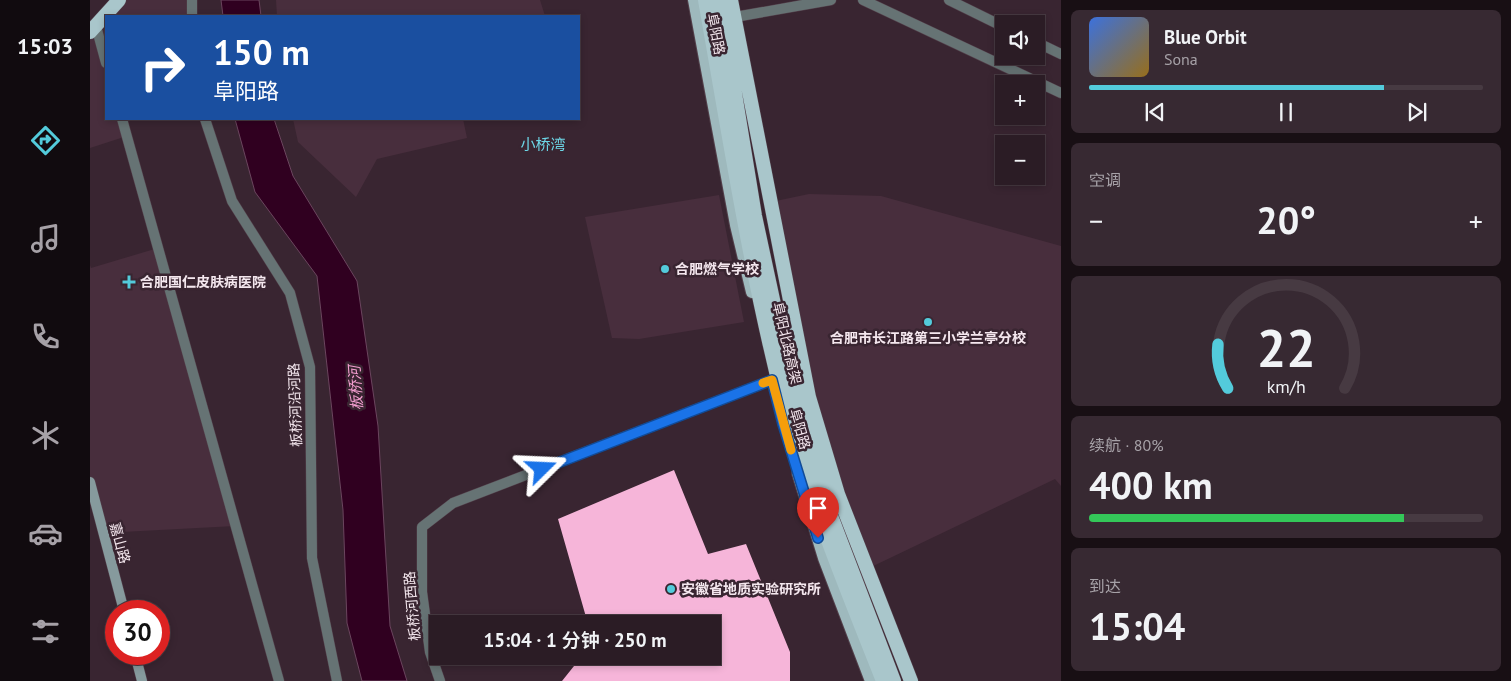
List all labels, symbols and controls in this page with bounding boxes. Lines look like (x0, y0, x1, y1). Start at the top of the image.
street label: 阜阳路 (703, 12, 729, 56)
map controls (995, 15, 1045, 185)
button: sound (995, 15, 1045, 65)
text: Blue Orbit (1164, 25, 1247, 49)
text: 150 m (213, 29, 310, 75)
text: 15:03 (17, 32, 73, 60)
icon: right (130, 35, 195, 100)
text: Sona (1164, 49, 1198, 69)
button: + (995, 75, 1045, 125)
text: 阜阳路 (213, 77, 279, 105)
icon: previous (1141, 98, 1169, 126)
icon: pause (1272, 98, 1300, 126)
icon: next (1403, 98, 1431, 126)
icon: directions (28, 123, 63, 158)
district label: 小桥湾 (520, 135, 566, 154)
button: − (995, 135, 1045, 185)
text: 空调 (1089, 170, 1121, 190)
text: 20° (1256, 195, 1316, 244)
text: − (1089, 202, 1103, 239)
text: + (1469, 202, 1483, 239)
icon: music (28, 221, 63, 256)
place label: 合肥燃气学校 (675, 260, 759, 278)
marker: 合肥燃气学校 (659, 263, 671, 275)
place label: 合肥国仁皮肤病医院 (140, 273, 266, 291)
marker: 合肥国仁皮肤病医院 (122, 275, 136, 289)
street label: 阜阳北路高架 (769, 300, 805, 386)
text: 22 (1257, 314, 1315, 381)
marker: 合肥市长江路第三小学兰亭分校 (922, 316, 934, 328)
icon: phone (28, 319, 63, 354)
place label: 合肥市长江路第三小学兰亭分校 (830, 329, 1026, 347)
water label: 板桥河 (344, 362, 367, 411)
street label: 板桥河沿河路 (285, 363, 305, 447)
text: km/h (1266, 375, 1306, 398)
street label: 阜阳路 (786, 406, 814, 452)
icon: climate (28, 418, 63, 453)
text: 续航 · 80% (1089, 435, 1164, 455)
position arrow (515, 442, 567, 494)
text: 400 km (1089, 460, 1213, 509)
pin (797, 487, 839, 538)
icon: arrive (804, 494, 832, 522)
icon: car (28, 516, 63, 551)
street label: 嘉山路 (106, 520, 134, 566)
street label: 板桥河西路 (400, 570, 424, 642)
text: 到达 (1089, 576, 1121, 596)
place label: 安徽省地质实验研究所 (681, 580, 821, 598)
marker: 安徽省地质实验研究所 (665, 583, 677, 595)
speed limit sign: 30 (105, 600, 170, 665)
text: 15:04 (1089, 601, 1185, 650)
icon: filters (28, 614, 63, 649)
text: 15:04 · 1 分钟 · 250 m (483, 628, 667, 652)

